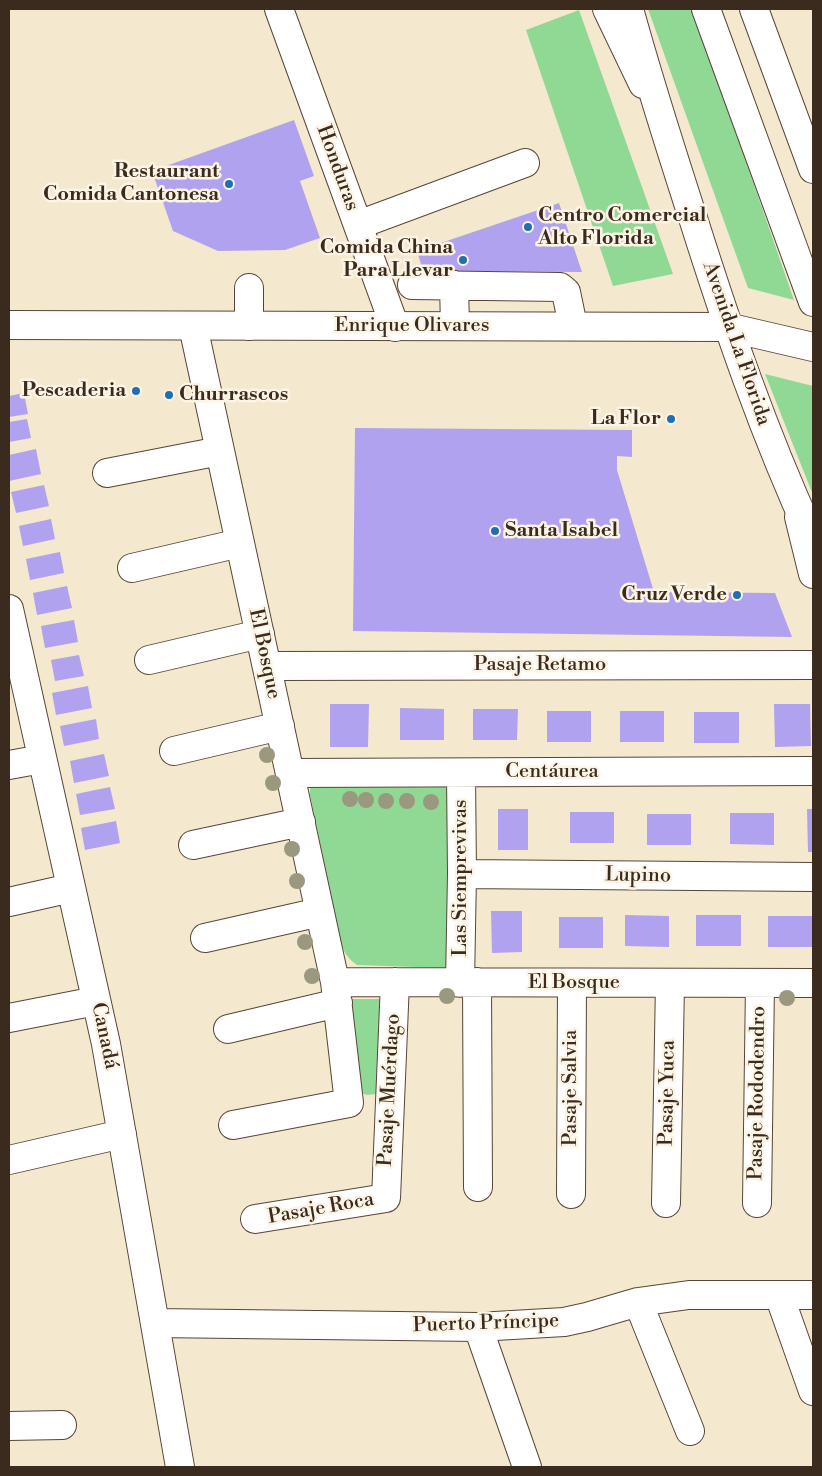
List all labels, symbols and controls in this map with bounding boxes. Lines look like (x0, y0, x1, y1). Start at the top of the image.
street label: Honduras (310, 122, 364, 214)
place label: Restaurant Comida Cantonesa (43, 160, 219, 207)
marker: Restaurant Comida Cantonesa (223, 178, 235, 190)
place label: Centro Comercial Alto Florida (538, 204, 706, 251)
marker: Centro Comercial Alto Florida (522, 221, 534, 233)
place label: Comida China Para Llevar (320, 236, 453, 283)
marker: Comida China Para Llevar (457, 254, 469, 266)
street label: Avenida La Florida (697, 259, 775, 429)
street label: Enrique Olivares (335, 314, 489, 338)
place label: Pescaderia (22, 379, 126, 403)
place label: Churrascos (179, 383, 288, 407)
marker: Pescaderia (130, 385, 142, 397)
marker: Churrascos (163, 389, 175, 401)
place label: La Flor (591, 407, 661, 431)
marker: La Flor (665, 413, 677, 425)
place label: Santa Isabel (505, 519, 618, 543)
marker: Santa Isabel (489, 525, 501, 537)
place label: Cruz Verde (621, 583, 727, 607)
marker: Cruz Verde (731, 589, 743, 601)
street label: El Bosque (243, 607, 285, 701)
street label: Pasaje Retamo (474, 653, 606, 677)
street label: Centáurea (505, 760, 599, 784)
street label: Las Siemprevivas (449, 799, 473, 957)
street label: Lupino (605, 863, 671, 889)
street label: El Bosque (528, 971, 620, 995)
street label: Canadá (85, 1001, 123, 1071)
street label: Pasaje Rododendro (744, 1006, 772, 1180)
street label: Pasaje Muérdago (374, 1013, 406, 1167)
street label: Pasaje Salvia (559, 1030, 583, 1146)
street label: Pasaje Yuca (655, 1040, 681, 1146)
street label: Pasaje Roca (266, 1188, 376, 1230)
street label: Puerto Príncipe (412, 1309, 560, 1339)

